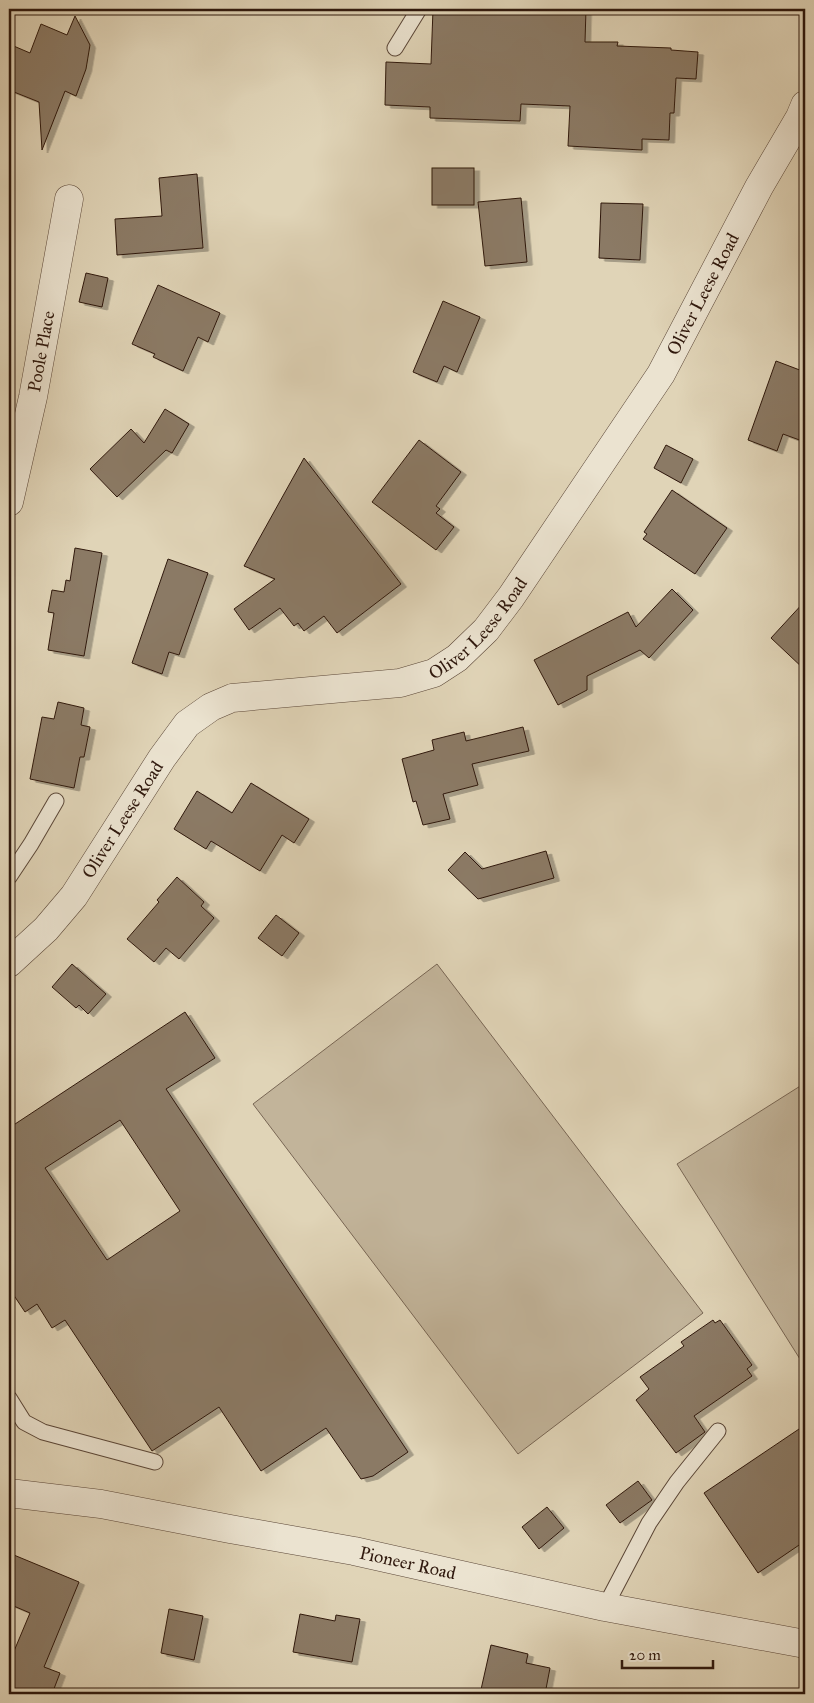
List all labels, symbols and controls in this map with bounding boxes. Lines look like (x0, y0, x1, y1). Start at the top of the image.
street label: Oliver Leese Road (662, 229, 744, 359)
street label: Poole Place (23, 309, 59, 394)
street label: Oliver Leese Road (425, 573, 532, 684)
street label: Oliver Leese Road (77, 757, 168, 882)
street label: Pioneer Road (357, 1542, 458, 1584)
scale bar (622, 1638, 713, 1670)
text: 20 m (629, 1646, 661, 1664)

